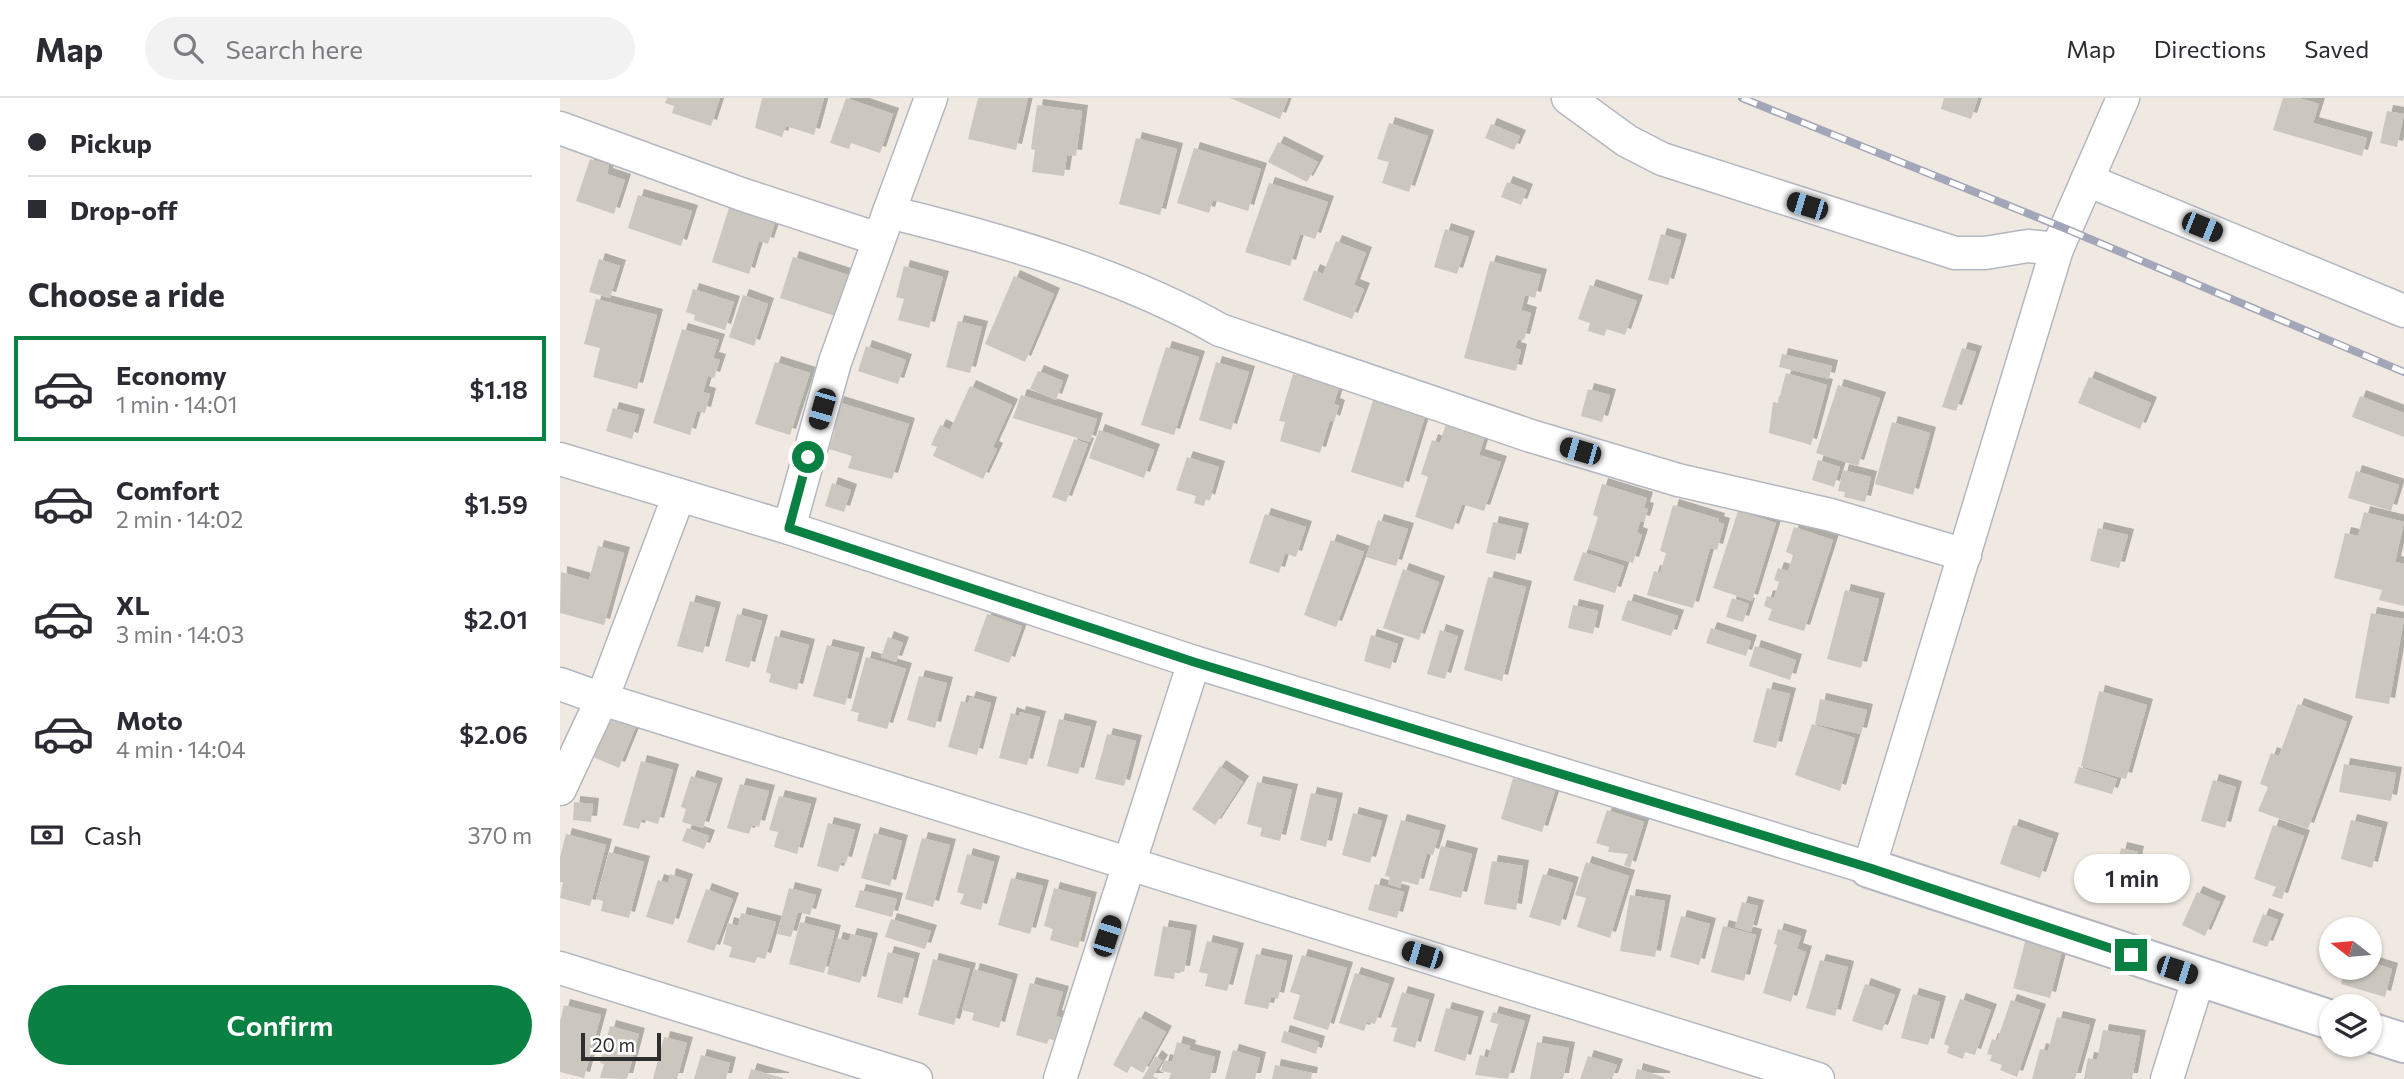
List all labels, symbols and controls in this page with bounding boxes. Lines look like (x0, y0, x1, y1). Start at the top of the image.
search box (145, 17, 635, 80)
text: Map (35, 28, 103, 69)
icon: search (169, 29, 207, 67)
text: Search here (225, 33, 363, 64)
text: Map (2066, 34, 2116, 63)
text: Directions (2154, 34, 2266, 63)
text: Saved (2304, 34, 2369, 63)
text: Pickup (70, 127, 152, 158)
car (1784, 190, 1831, 222)
text: Drop-off (70, 194, 177, 225)
car (2179, 209, 2226, 245)
text: Choose a ride (28, 274, 225, 314)
icon: car (32, 357, 95, 420)
text: Economy (116, 359, 227, 390)
text: $1.18 (469, 373, 528, 404)
car (807, 386, 838, 432)
text: 1 min · 14:01 (116, 390, 238, 418)
car (1557, 435, 1604, 467)
route start (792, 441, 824, 473)
icon: car (32, 472, 95, 535)
text: Comfort (116, 474, 219, 505)
text: $1.59 (464, 488, 528, 519)
text: 2 min · 14:02 (116, 505, 243, 533)
icon: car (32, 587, 95, 650)
text: XL (116, 589, 150, 620)
text: $2.01 (464, 603, 528, 634)
text: 3 min · 14:03 (116, 620, 244, 648)
icon: car (32, 702, 95, 765)
text: Moto (116, 704, 183, 735)
text: $2.06 (459, 718, 528, 749)
text: 4 min · 14:04 (116, 735, 245, 763)
icon: cash (28, 816, 66, 854)
text: Cash (84, 819, 142, 850)
text: 370 m (467, 821, 532, 849)
callout: 1 min (2073, 854, 2189, 902)
text: 1 min (2105, 864, 2159, 892)
car (1091, 913, 1124, 959)
north arrow (2319, 917, 2382, 980)
map controls (2319, 917, 2382, 1057)
car (1399, 939, 1446, 971)
route end (2115, 939, 2147, 971)
car (2154, 954, 2201, 986)
button: Confirm (28, 985, 532, 1065)
button: layers (2319, 994, 2382, 1057)
scale bar (581, 1030, 662, 1062)
text: 20 m (592, 1033, 635, 1056)

